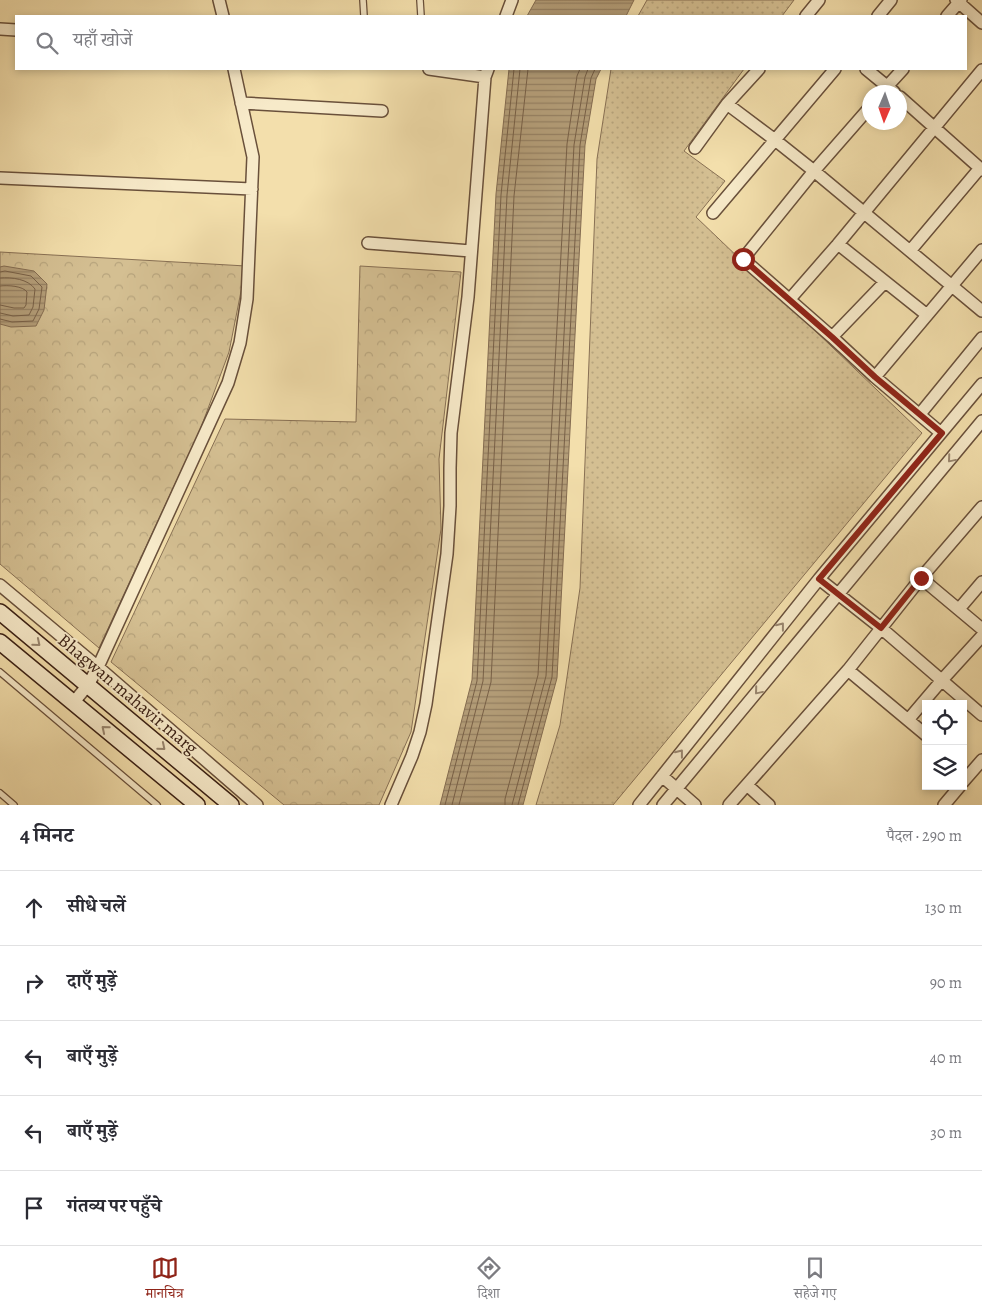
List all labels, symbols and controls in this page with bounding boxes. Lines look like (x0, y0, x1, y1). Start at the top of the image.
search box (15, 15, 967, 70)
text: यहाँ खोजें (73, 27, 132, 53)
icon: search (33, 29, 61, 57)
north arrow (862, 85, 907, 130)
route start (732, 248, 755, 271)
one-way arrow (948, 453, 956, 462)
route end (910, 567, 933, 590)
one-way arrow (776, 623, 784, 632)
street label: Bhagwan mahavir marg (53, 628, 203, 760)
one-way arrow (32, 637, 41, 646)
one-way arrow (754, 686, 763, 695)
map controls (922, 700, 967, 790)
button: locate (922, 700, 967, 745)
one-way arrow (102, 726, 111, 735)
one-way arrow (156, 742, 165, 750)
button: layers (922, 745, 967, 790)
one-way arrow (674, 749, 683, 759)
text: 4 मिनट (20, 821, 73, 849)
text: पैदल · 290 m (886, 825, 962, 847)
text: सीधे चलें (67, 893, 125, 919)
icon: ahead (20, 894, 48, 922)
text: 130 m (925, 897, 962, 919)
text: दाएँ मुड़ें (67, 968, 117, 994)
icon: right (20, 969, 48, 997)
text: 90 m (930, 972, 962, 994)
text: बाएँ मुड़ें (67, 1043, 117, 1069)
icon: left (20, 1044, 48, 1072)
text: 40 m (930, 1047, 962, 1069)
text: बाएँ मुड़ें (67, 1118, 117, 1144)
icon: left (20, 1119, 48, 1147)
text: 30 m (930, 1122, 962, 1144)
text: गंतव्य पर पहुँचे (67, 1193, 162, 1219)
icon: arrive (20, 1194, 48, 1222)
tab: मानचित्र (146, 1254, 184, 1307)
tab: दिशा (475, 1254, 503, 1307)
tab: सहेजे गए (794, 1254, 836, 1307)

